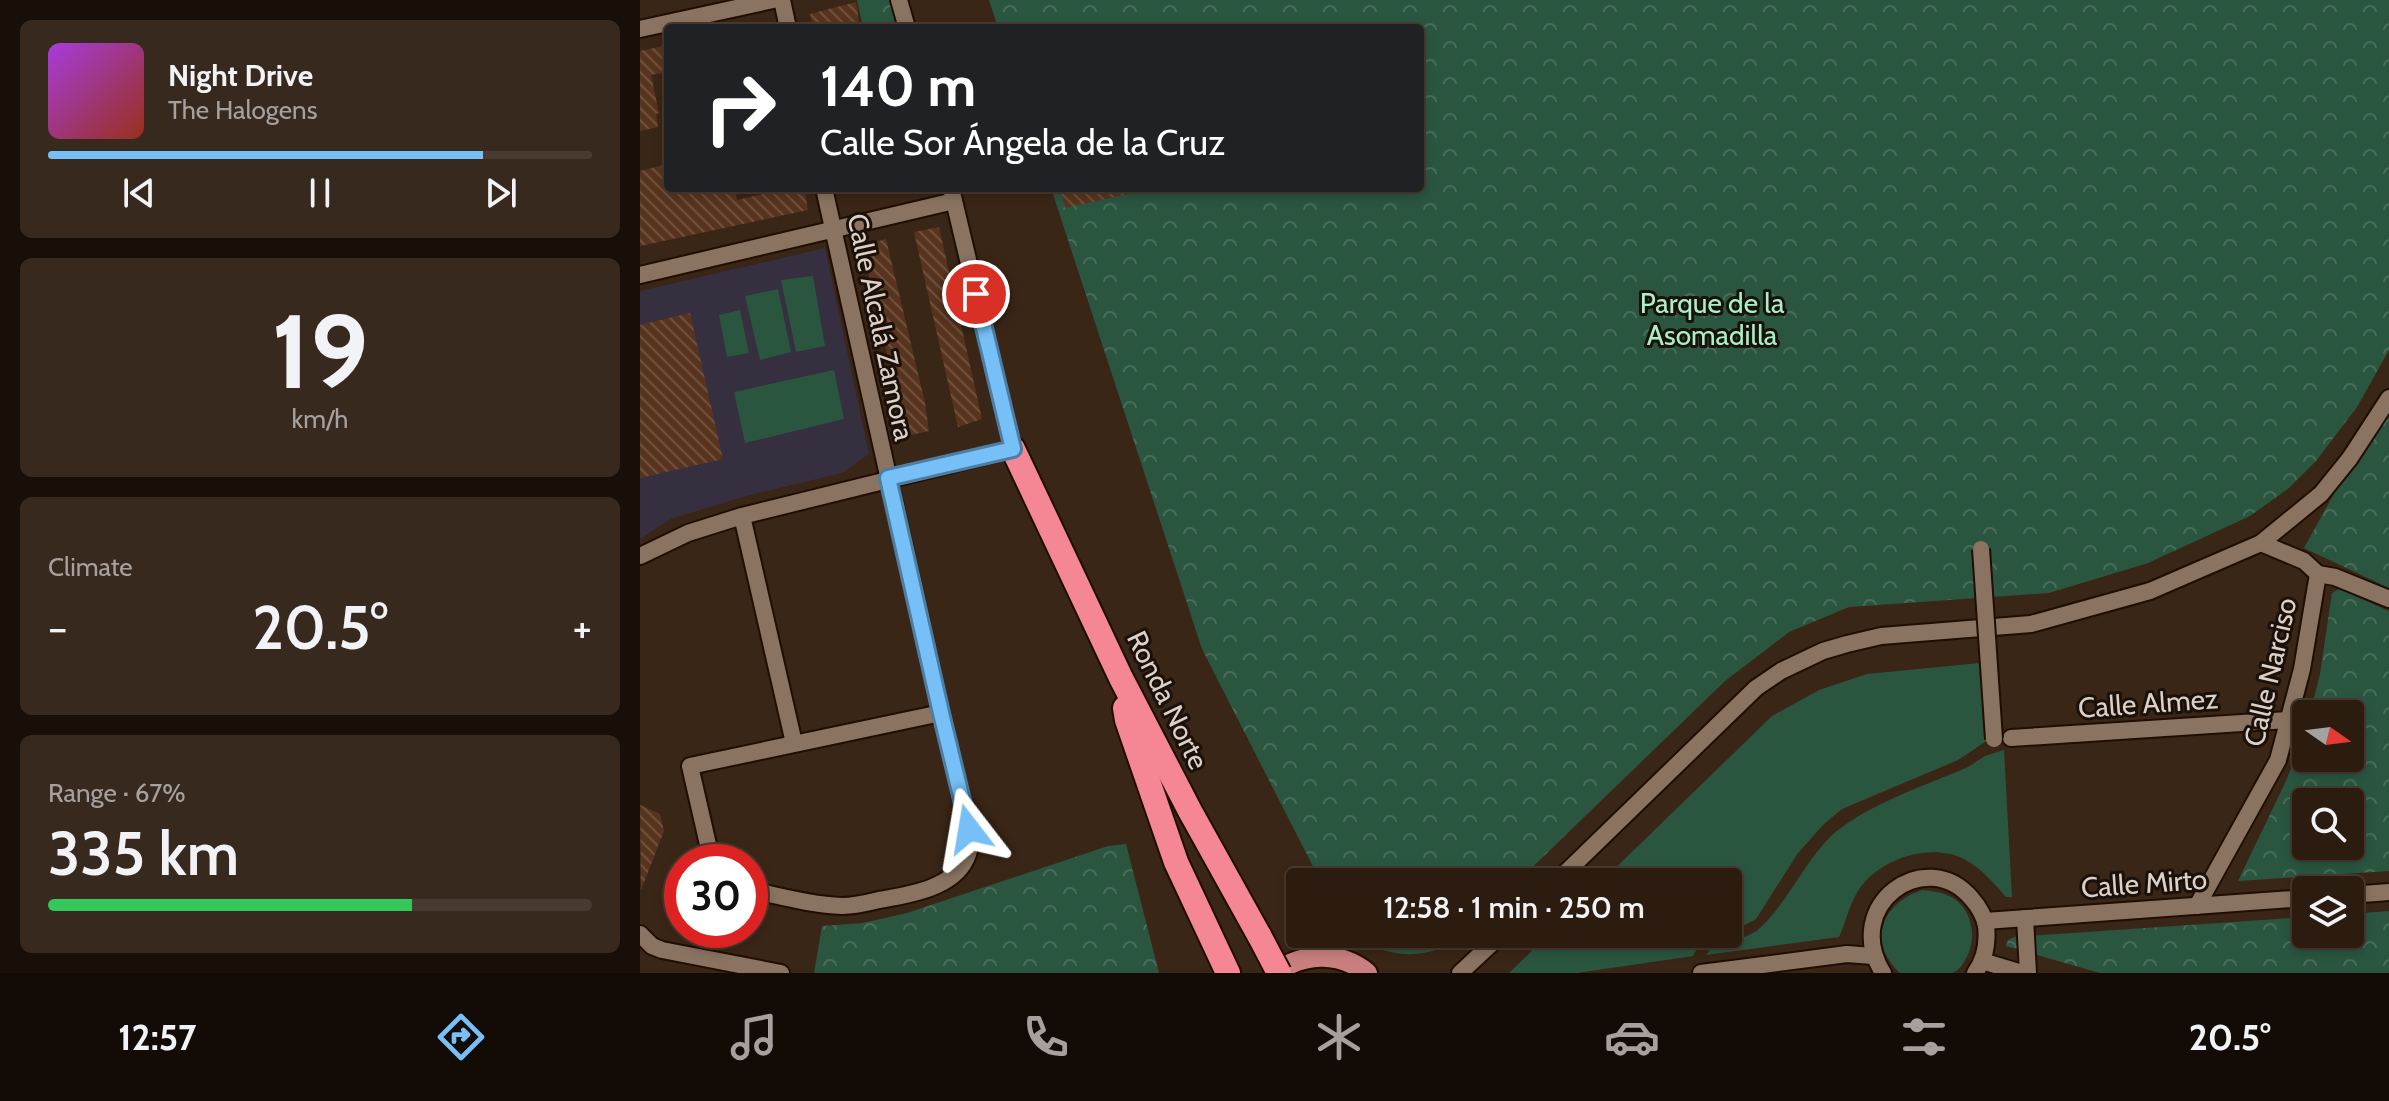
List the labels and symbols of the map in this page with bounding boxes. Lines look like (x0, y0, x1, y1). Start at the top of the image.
street label: Calle Alcalá Zamora (840, 210, 922, 444)
pin (942, 260, 1010, 328)
park label: Parque de la Asomadilla (1640, 286, 1785, 352)
street label: Calle Narciso (2236, 594, 2304, 750)
street label: Ronda Norte (1120, 625, 1216, 775)
street label: Calle Almez (2077, 681, 2219, 725)
north arrow (2292, 700, 2364, 772)
position arrow (927, 787, 1011, 871)
speed limit sign: 30 (664, 844, 768, 948)
street label: Calle Mirto (2080, 862, 2208, 904)

